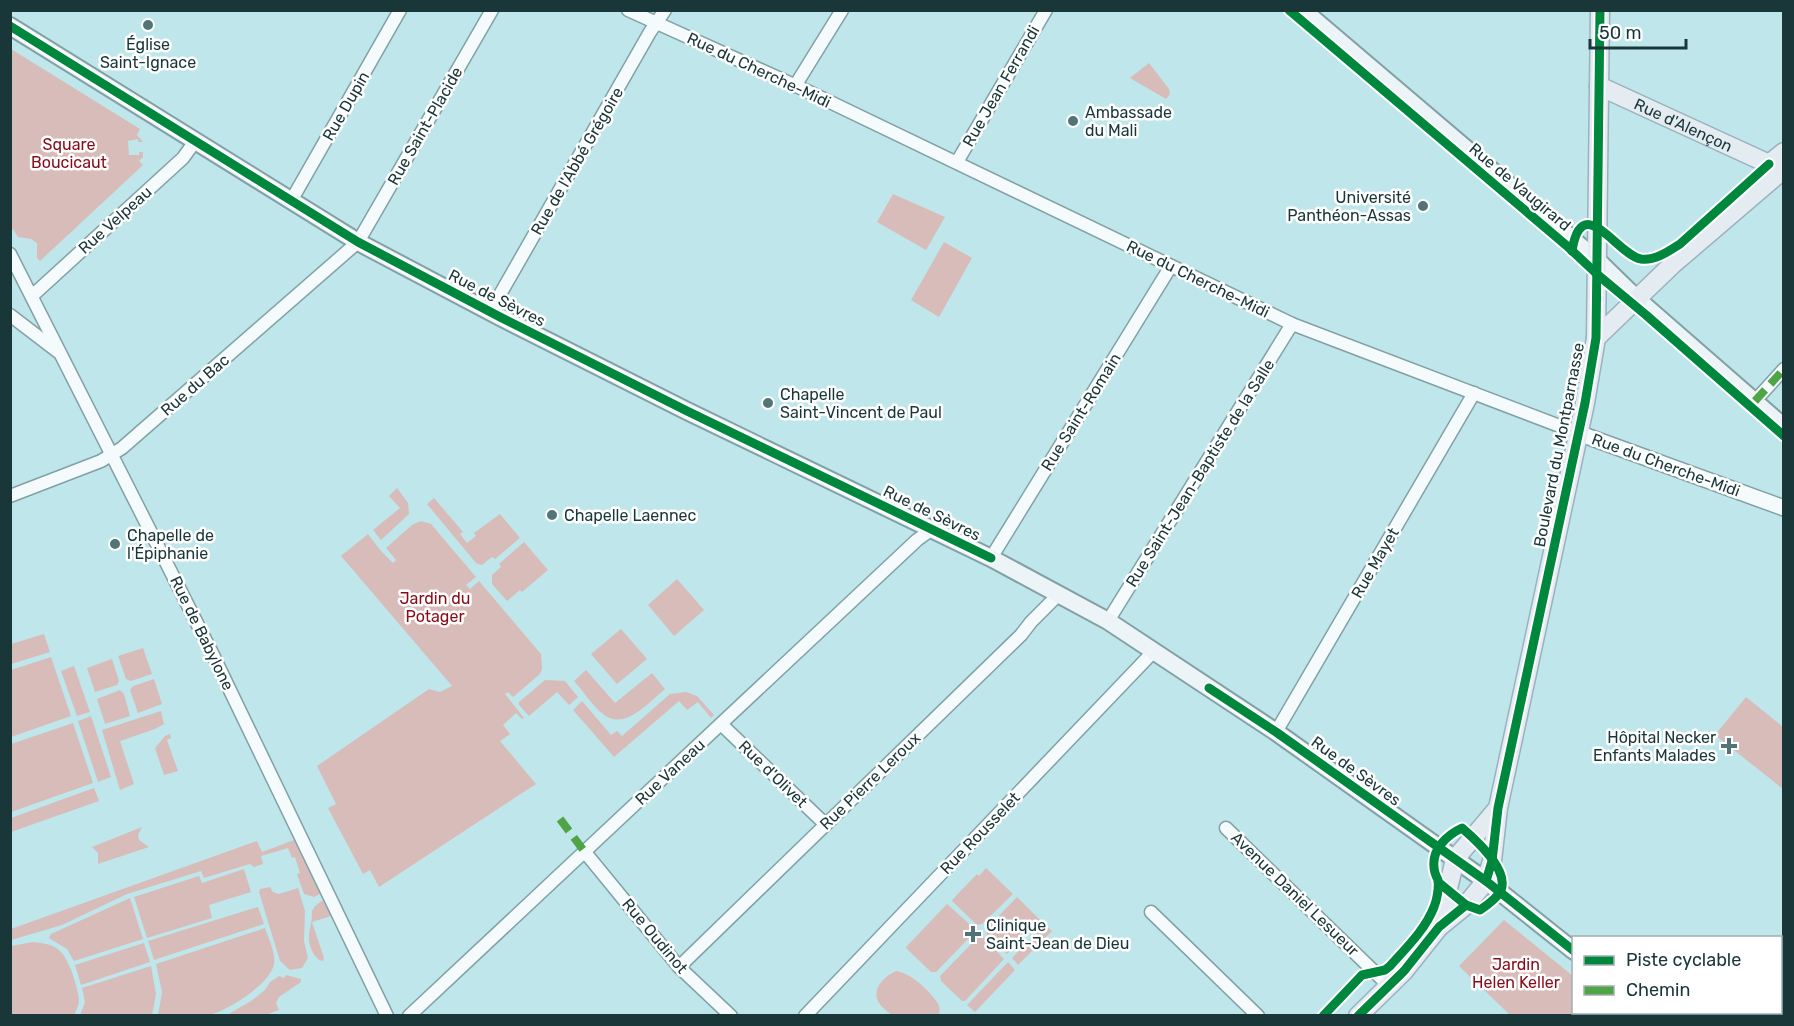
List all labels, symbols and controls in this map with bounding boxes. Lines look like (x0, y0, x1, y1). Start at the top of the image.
scale bar (1590, 12, 1686, 50)
marker: Église Saint-Ignace (141, 18, 155, 32)
street label: Rue Jean Ferrandi (959, 22, 1043, 150)
text: 50 m (1599, 22, 1642, 44)
street label: Rue du Cherche-Midi (684, 28, 834, 112)
place label: Église Saint-Ignace (100, 35, 196, 72)
street label: Rue Saint-Placide (383, 64, 467, 188)
street label: Rue Dupin (319, 68, 373, 144)
street label: Rue de l'Abbé Grégoire (527, 84, 627, 238)
street label: Rue d'Alençon (1631, 94, 1736, 156)
place label: Ambassade du Mali (1085, 103, 1172, 140)
marker: Ambassade du Mali (1066, 114, 1080, 128)
park label: Square Boucicaut (31, 135, 107, 172)
street label: Rue de Vaugirard (1465, 139, 1575, 235)
street label: Rue Velpeau (74, 182, 156, 258)
place label: Université Panthéon-Assas (1287, 188, 1411, 225)
marker: Université Panthéon-Assas (1416, 199, 1430, 213)
street label: Rue du Cherche-Midi (1124, 236, 1272, 322)
street label: Rue de Sèvres (445, 265, 549, 331)
street label: Boulevard du Montparnasse (1530, 341, 1588, 549)
street label: Rue du Bac (157, 350, 233, 420)
street label: Rue Saint-Romain (1037, 350, 1125, 474)
street label: Rue Saint-Jean-Baptiste de la Salle (1122, 356, 1278, 590)
place label: Chapelle Saint-Vincent de Paul (780, 385, 942, 422)
marker: Chapelle Saint-Vincent de Paul (761, 396, 775, 410)
street label: Rue du Cherche-Midi (1589, 429, 1743, 501)
street label: Rue de Sèvres (880, 481, 984, 545)
place label: Chapelle Laennec (564, 506, 697, 525)
marker: Chapelle Laennec (545, 508, 559, 522)
street label: Rue Mayet (1347, 524, 1403, 602)
place label: Chapelle de l'Épiphanie (127, 526, 214, 563)
marker: Chapelle de l'Épiphanie (108, 537, 122, 551)
street label: Rue de Babylone (166, 573, 238, 693)
park label: Jardin du Potager (400, 589, 470, 626)
street label: Rue Pierre Leroux (816, 728, 924, 834)
place label: Hôpital Necker Enfants Malades (1593, 728, 1716, 765)
street label: Rue de Sèvres (1308, 732, 1404, 810)
street label: Rue Vaneau (631, 735, 709, 809)
street label: Rue d'Olivet (735, 736, 811, 812)
marker: Hôpital Necker Enfants Malades (1720, 737, 1738, 755)
street label: Rue Rousselet (936, 788, 1024, 878)
street label: Avenue Daniel Lesueur (1227, 828, 1363, 960)
street label: Rue Oudinot (618, 895, 692, 977)
place label: Clinique Saint-Jean de Dieu (986, 916, 1129, 953)
marker: Clinique Saint-Jean de Dieu (964, 925, 982, 943)
legend (1572, 936, 1782, 1014)
text: Piste cyclable (1626, 949, 1741, 971)
park label: Jardin Helen Keller (1472, 955, 1560, 992)
text: Chemin (1626, 979, 1690, 1001)

